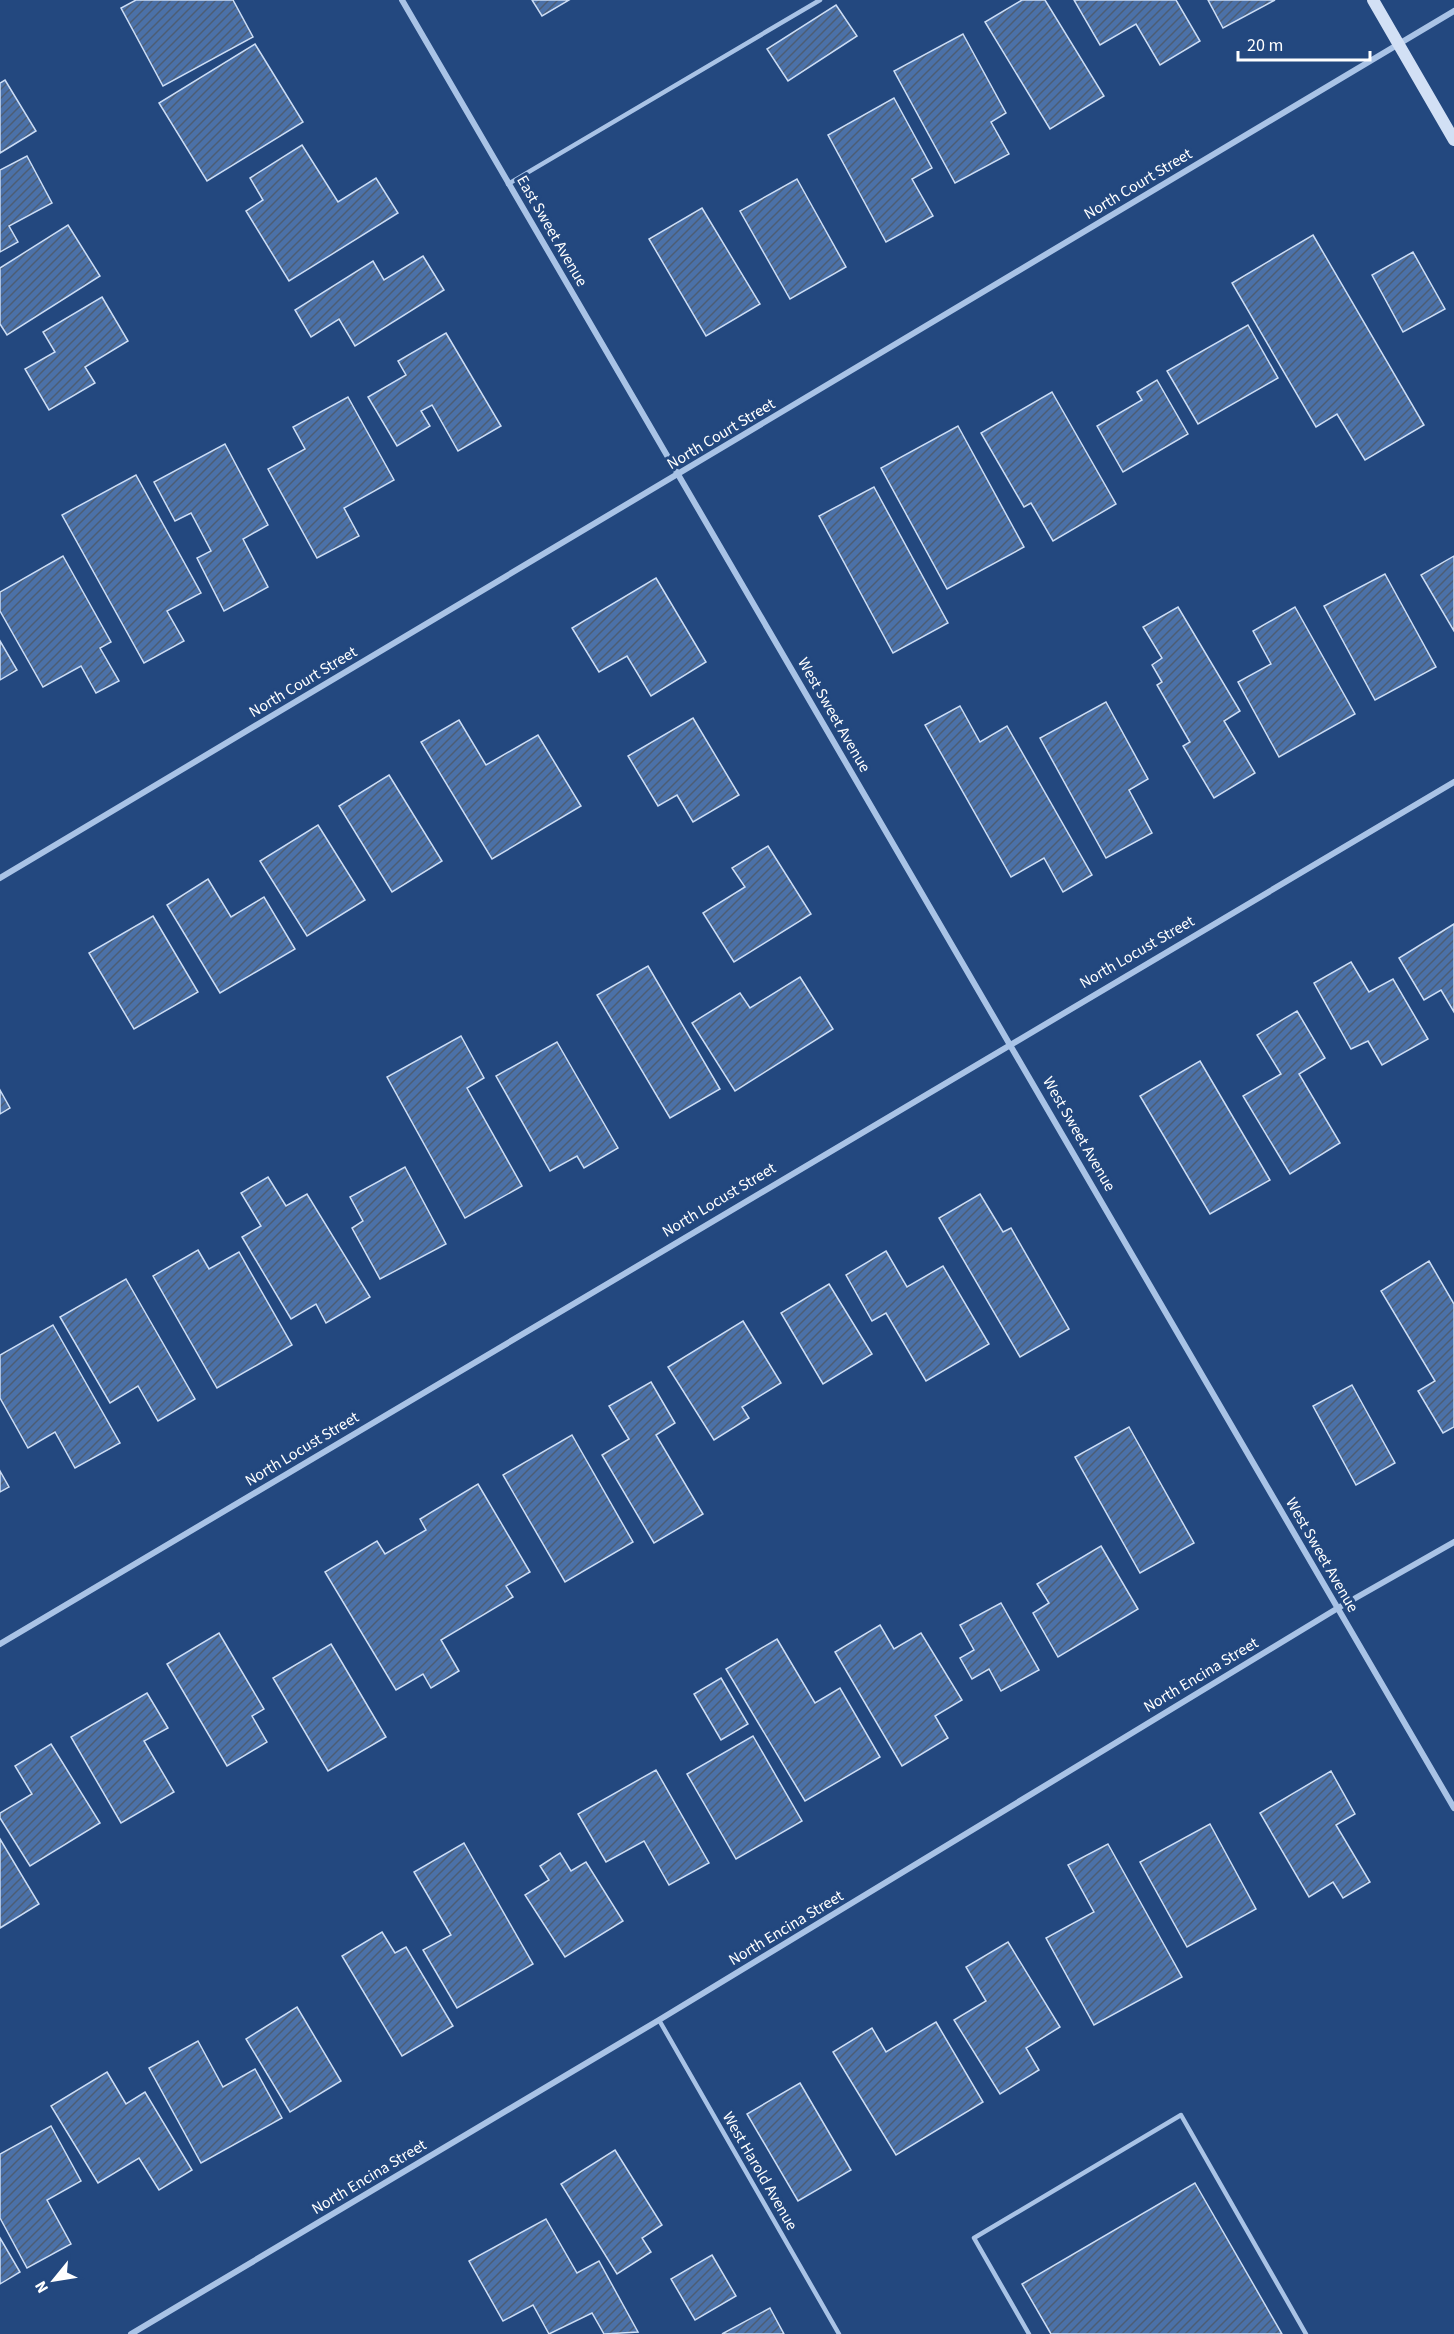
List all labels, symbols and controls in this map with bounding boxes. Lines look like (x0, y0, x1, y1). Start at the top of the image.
scale bar (1238, 24, 1370, 62)
text: 20 m (1247, 33, 1283, 58)
street label: North Court Street (1080, 143, 1197, 225)
street label: East Sweet Avenue (511, 171, 593, 291)
street label: North Court Street (663, 393, 780, 475)
street label: North Court Street (245, 641, 362, 723)
street label: West Sweet Avenue (792, 654, 876, 776)
street label: North Locust Street (1076, 910, 1199, 994)
street label: West Sweet Avenue (1037, 1073, 1121, 1195)
street label: North Locust Street (658, 1157, 781, 1243)
street label: North Locust Street (241, 1406, 364, 1492)
street label: West Sweet Avenue (1280, 1494, 1364, 1616)
street label: North Encina Street (1139, 1632, 1263, 1718)
street label: North Encina Street (724, 1885, 848, 1971)
street label: West Harold Avenue (717, 2108, 803, 2234)
street label: North Encina Street (307, 2134, 431, 2220)
north arrow (24, 2250, 84, 2310)
text: N (30, 2277, 54, 2297)

